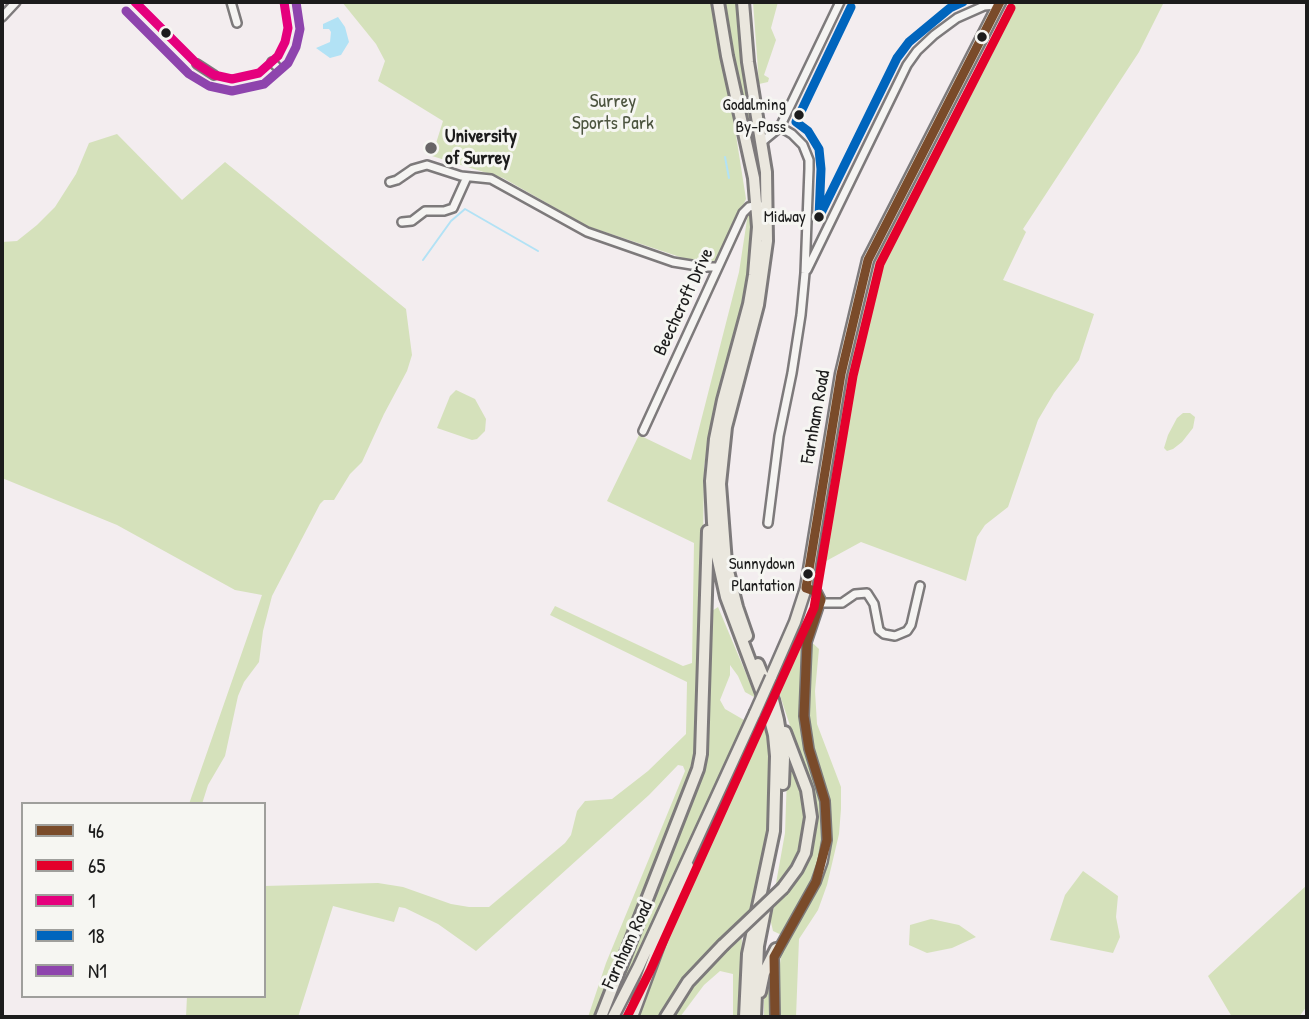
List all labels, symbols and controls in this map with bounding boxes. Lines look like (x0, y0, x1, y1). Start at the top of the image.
unlabelled marker (159, 26, 173, 40)
unlabelled marker (975, 30, 989, 44)
park label: Surrey Sports Park (572, 91, 654, 135)
place label: Godalming By-Pass (723, 95, 786, 135)
marker: Godalming By-Pass (792, 108, 806, 122)
place label: University of Surrey (445, 126, 517, 170)
marker: University of Surrey (423, 140, 439, 156)
place label: Midway (764, 207, 806, 227)
marker: Midway (812, 210, 826, 224)
street label: Beechcroft Drive (649, 245, 719, 359)
street label: Farnham Road (797, 369, 835, 465)
place label: Sunnydown Plantation (729, 554, 795, 594)
marker: Sunnydown Plantation (801, 567, 815, 581)
legend (21, 802, 266, 998)
text: 46 (88, 816, 104, 845)
text: 65 (88, 851, 105, 880)
text: 1 (88, 886, 96, 915)
street label: Farnham Road (598, 897, 658, 993)
text: 18 (88, 921, 105, 950)
text: N1 (88, 956, 107, 985)

